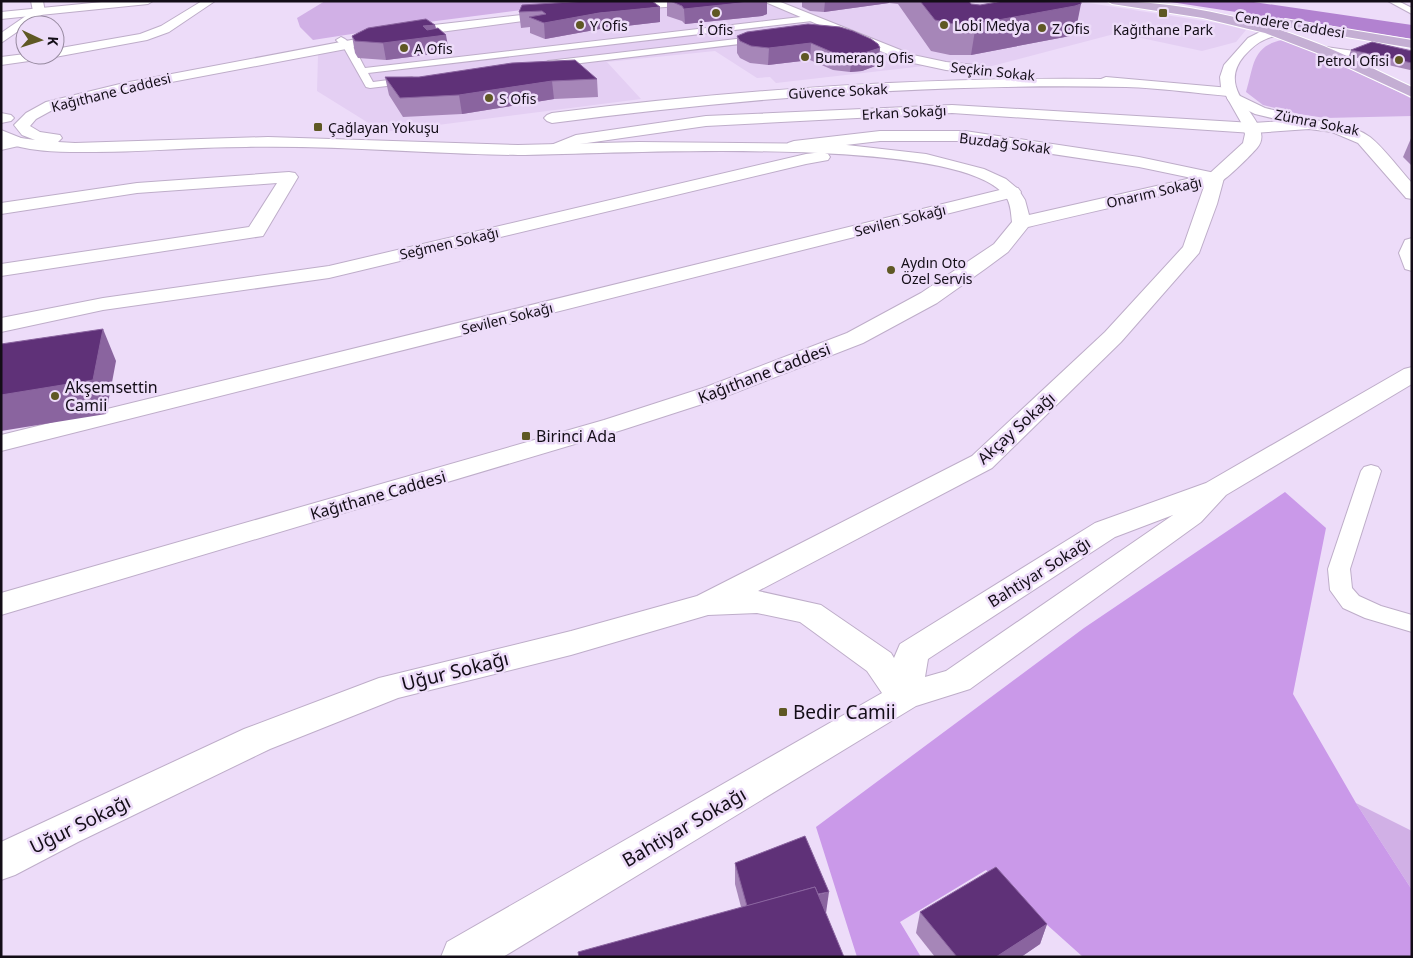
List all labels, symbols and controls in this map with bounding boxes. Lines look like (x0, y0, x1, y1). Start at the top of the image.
street label: Cendere Caddesi (1234, 6, 1346, 42)
marker: İ Ofis (710, 7, 722, 19)
marker: Kağıthane Park (1157, 7, 1169, 19)
north arrow (15, 15, 65, 65)
place label: Y Ofis (590, 16, 628, 35)
place label: Lobi Medya (954, 16, 1030, 35)
marker: Y Ofis (574, 19, 586, 31)
marker: Lobi Medya (938, 19, 950, 31)
place label: Z Ofis (1052, 19, 1090, 38)
place label: İ Ofis (699, 20, 734, 39)
place label: Kağıthane Park (1113, 20, 1214, 39)
marker: Z Ofis (1036, 22, 1048, 34)
text: K (44, 36, 63, 47)
place label: A Ofis (414, 39, 453, 58)
marker: A Ofis (398, 42, 410, 54)
place label: Bumerang Ofis (815, 48, 914, 67)
marker: Bumerang Ofis (799, 51, 811, 63)
place label: Petrol Ofisi (1317, 51, 1389, 70)
marker: Petrol Ofisi (1393, 54, 1405, 66)
street label: Seçkin Sokak (950, 57, 1037, 85)
street label: Kağıthane Caddesi (49, 68, 173, 116)
street label: Güvence Sokak (788, 79, 889, 103)
place label: S Ofis (499, 89, 537, 108)
marker: S Ofis (483, 92, 495, 104)
street label: Erkan Sokağı (861, 100, 947, 124)
street label: Zümra Sokak (1273, 104, 1361, 140)
place label: Çağlayan Yokuşu (328, 118, 439, 137)
marker: Çağlayan Yokuşu (312, 121, 324, 133)
street label: Buzdağ Sokak (958, 128, 1052, 158)
street label: Onarım Sokağı (1104, 172, 1204, 212)
street label: Sevilen Sokağı (852, 199, 948, 241)
street label: Seğmen Sokağı (398, 222, 500, 264)
place label: Aydın Oto Özel Servis (901, 253, 973, 288)
marker: Aydın Oto Özel Servis (885, 264, 897, 276)
street label: Sevilen Sokağı (459, 297, 555, 339)
street label: Kağıthane Caddesi (695, 338, 833, 408)
place label: Akşemsettin Camii (65, 376, 158, 416)
street label: Akçay Sokağı (972, 387, 1060, 469)
marker: Akşemsettin Camii (49, 390, 61, 402)
place label: Birinci Ada (536, 425, 616, 447)
marker: Birinci Ada (520, 430, 532, 442)
street label: Kağıthane Caddesi (308, 465, 448, 525)
street label: Bahtiyar Sokağı (984, 532, 1094, 612)
street label: Uğur Sokağı (399, 645, 511, 697)
place label: Bedir Camii (793, 699, 896, 725)
marker: Bedir Camii (777, 706, 789, 718)
street label: Bahtiyar Sokağı (617, 781, 751, 873)
street label: Uğur Sokağı (25, 788, 135, 860)

